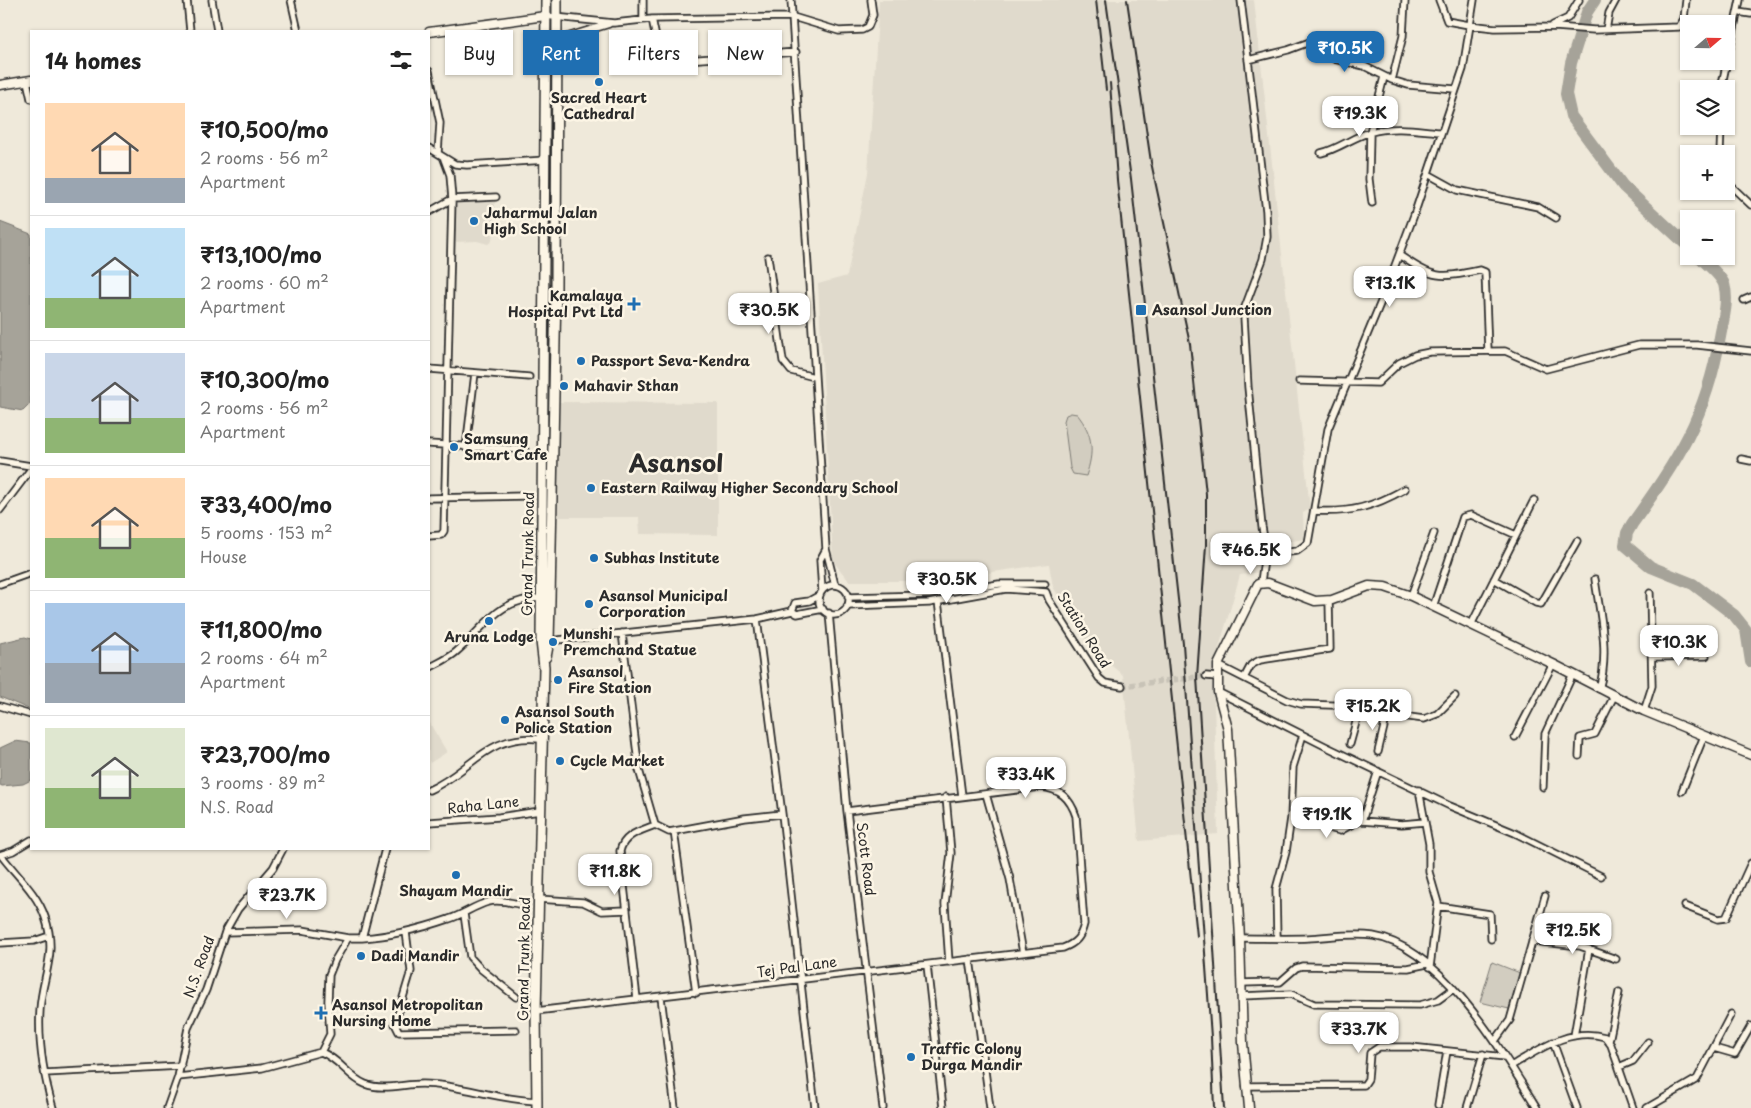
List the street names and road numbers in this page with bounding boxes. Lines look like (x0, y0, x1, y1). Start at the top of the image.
street label: Grand Trunk Road (516, 492, 539, 616)
street label: Station Road (1052, 587, 1116, 672)
street label: Raha Lane (446, 790, 520, 819)
street label: Scott Road (852, 821, 881, 897)
street label: Grand Trunk Road (512, 897, 535, 1021)
street label: N.S. Road (178, 933, 219, 1001)
street label: Tej Pal Lane (756, 950, 838, 983)

